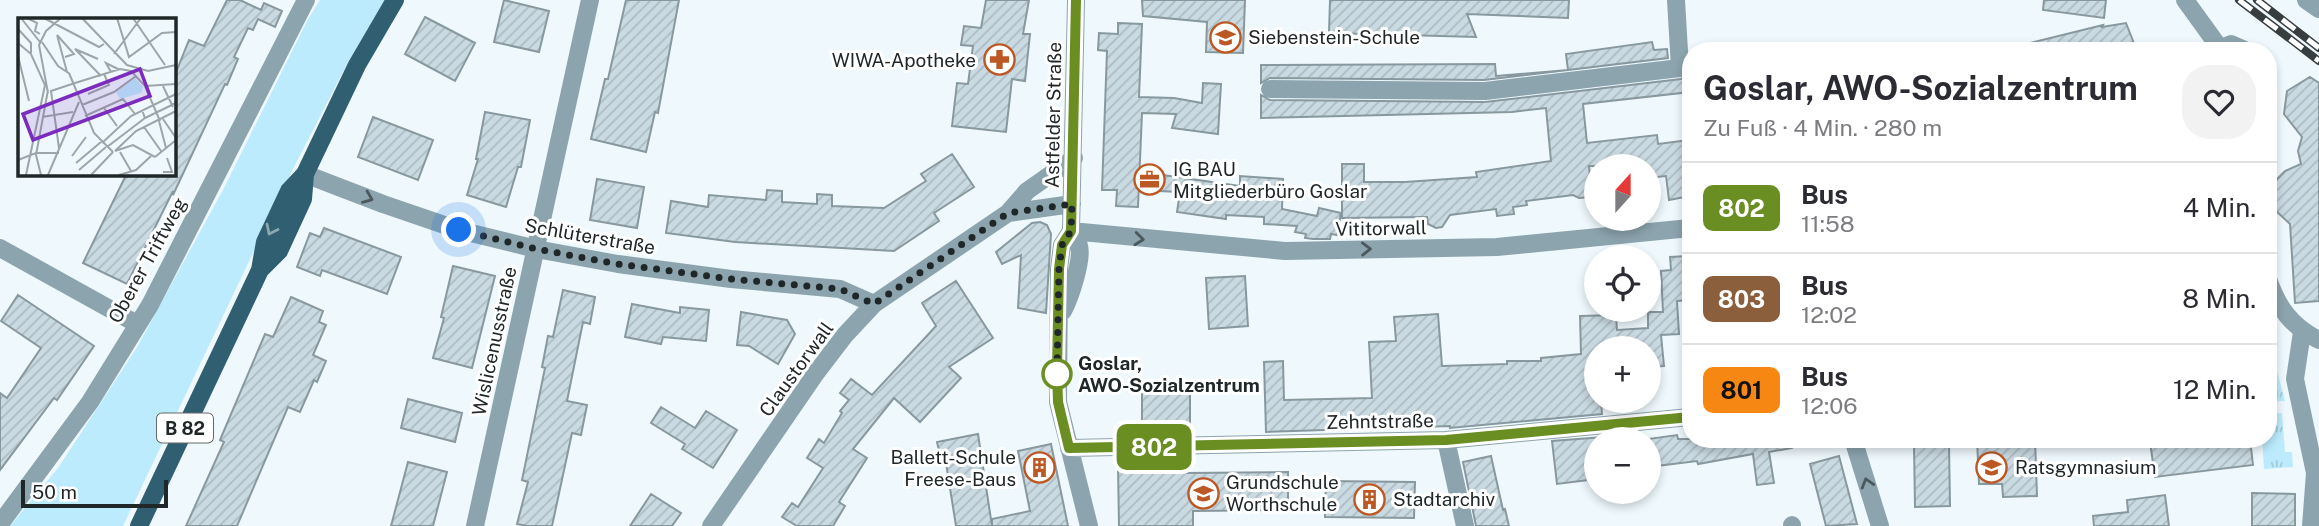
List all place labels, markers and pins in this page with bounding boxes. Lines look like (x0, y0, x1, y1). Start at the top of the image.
school or university icon: Siebenstein-Schule (1208, 20, 1242, 54)
place label: Siebenstein-Schule (1248, 26, 1420, 48)
pharmacy icon: WIWA-Apotheke (982, 43, 1016, 77)
place label: WIWA-Apotheke (832, 49, 976, 71)
place label: IG BAU Mitgliederbüro Goslar (1173, 158, 1367, 202)
office icon: IG BAU Mitgliederbüro Goslar (1133, 163, 1167, 197)
place label: Goslar, AWO-Sozialzentrum (1078, 352, 1260, 396)
marker: Goslar, AWO-Sozialzentrum (1042, 359, 1072, 389)
place label: Ballett-Schule Freese-Baus (890, 446, 1016, 490)
school or university icon: Ratsgymnasium (1975, 450, 2009, 484)
building icon: Ballett-Schule Freese-Baus (1022, 451, 1056, 485)
place label: Ratsgymnasium (2015, 456, 2156, 478)
place label: Grundschule Worthschule (1226, 471, 1339, 515)
school or university icon: Grundschule Worthschule (1186, 476, 1220, 510)
building icon: Stadtarchiv (1353, 482, 1387, 516)
place label: Stadtarchiv (1393, 488, 1495, 510)

